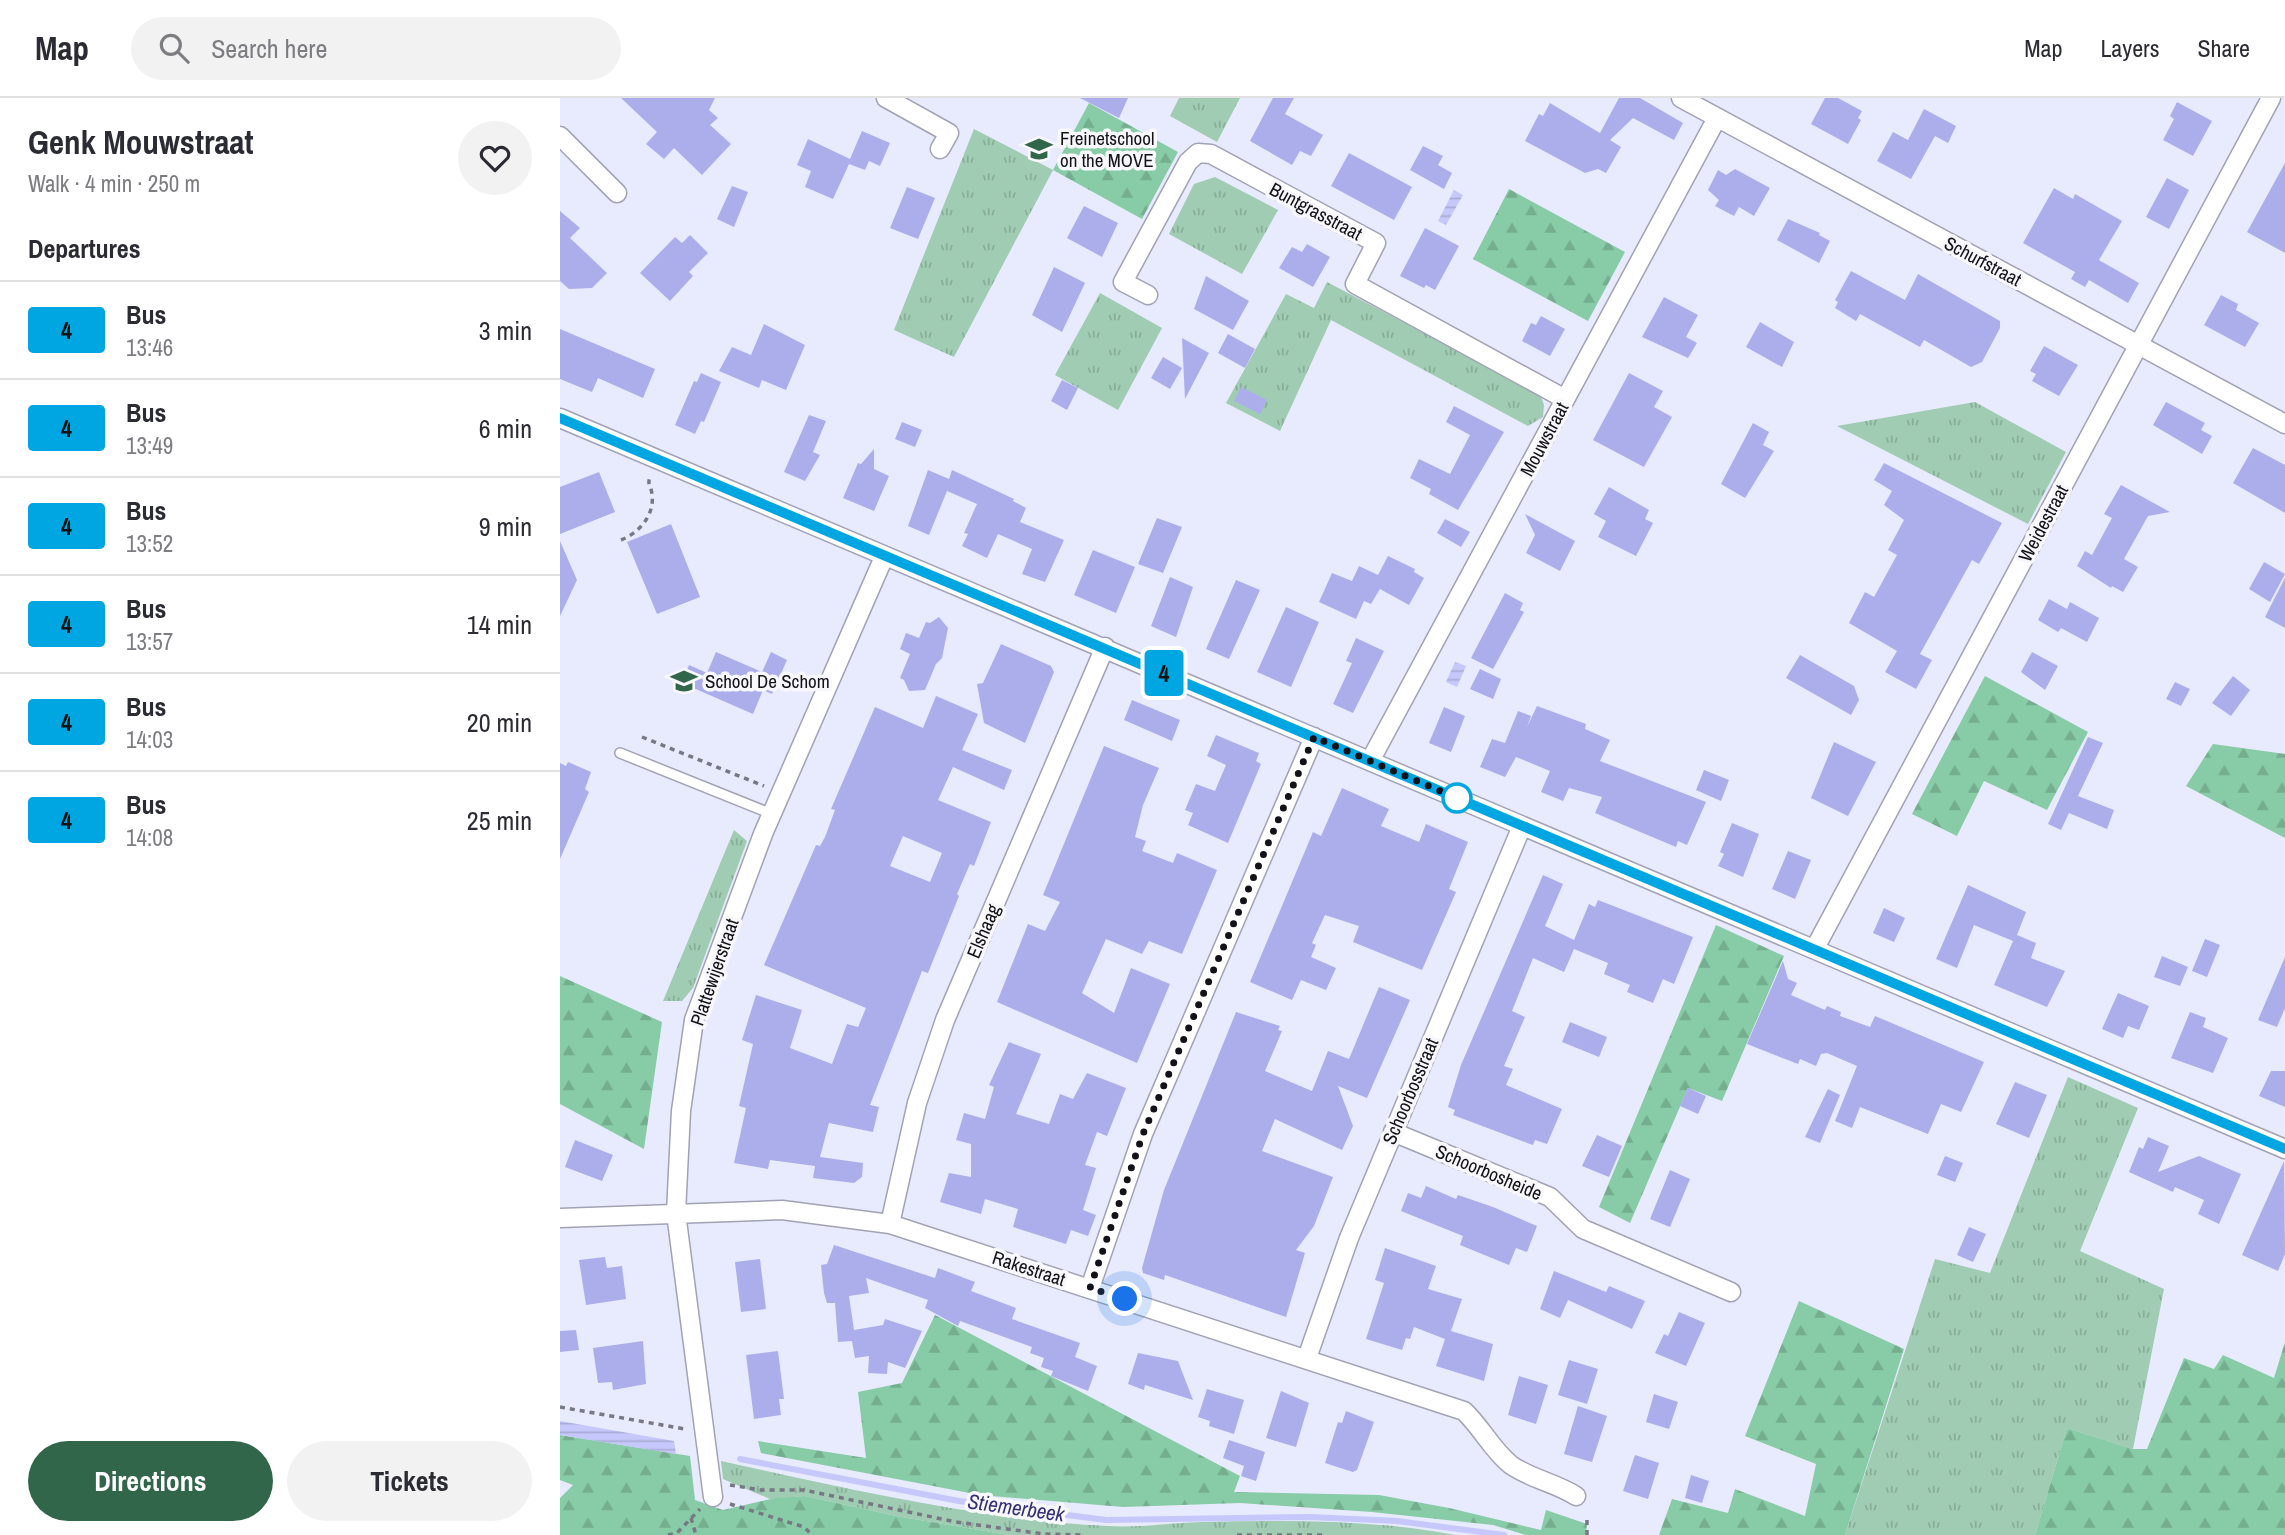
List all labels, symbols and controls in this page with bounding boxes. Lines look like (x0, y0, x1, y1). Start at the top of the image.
search box (131, 17, 621, 80)
text: Map (35, 26, 89, 70)
icon: search (155, 29, 193, 67)
text: Search here (211, 31, 327, 66)
text: Map (2024, 32, 2062, 64)
text: Layers (2100, 32, 2159, 64)
text: Share (2197, 32, 2250, 64)
text: Genk Mouwstraat (28, 120, 254, 164)
button: heart (458, 121, 532, 195)
place label: Freinetschool on the MOVE (1060, 125, 1154, 173)
school or university icon: Freinetschool on the MOVE (1024, 134, 1054, 164)
text: Walk · 4 min · 250 m (28, 168, 200, 199)
street label: Buntgrasstraat (1265, 176, 1367, 247)
street label: Schurfstraat (1940, 230, 2027, 293)
text: Departures (28, 231, 141, 266)
text: Bus (126, 297, 166, 332)
text: 3 min (479, 313, 532, 348)
text: 4 (61, 314, 72, 346)
text: 13:46 (126, 332, 173, 363)
text: Bus (126, 395, 166, 430)
street label: Mouwstraat (1514, 397, 1575, 481)
text: 6 min (479, 411, 532, 446)
text: 4 (61, 412, 72, 444)
text: 13:49 (126, 430, 173, 461)
street label: Weidestraat (2012, 479, 2074, 566)
text: Bus (126, 493, 166, 528)
text: 9 min (479, 509, 532, 544)
text: 4 (61, 510, 72, 542)
text: 13:52 (126, 528, 173, 559)
text: Bus (126, 591, 166, 626)
text: 14 min (467, 607, 532, 642)
text: 4 (61, 608, 72, 640)
text: 13:57 (126, 626, 173, 657)
line badge: 4 (1141, 650, 1187, 696)
text: 4 (1159, 657, 1169, 689)
school or university icon: School De Schom (669, 666, 699, 696)
place label: School De Schom (705, 668, 830, 694)
text: Bus (126, 689, 166, 724)
text: 20 min (467, 705, 532, 740)
text: 4 (61, 706, 72, 738)
text: 14:03 (126, 724, 173, 755)
unlabelled marker (1442, 783, 1472, 813)
text: Bus (126, 787, 166, 822)
text: 25 min (467, 803, 532, 838)
text: 4 (61, 804, 72, 836)
text: 14:08 (126, 822, 173, 853)
street label: Elshaag (960, 900, 1006, 962)
street label: Plattewijerstraat (684, 914, 745, 1029)
street label: Schoorbosstraat (1376, 1033, 1444, 1148)
street label: Schoorbosheide (1432, 1138, 1546, 1206)
street label: Rakestraat (989, 1244, 1069, 1292)
your location (1107, 1281, 1142, 1316)
button: Directions (28, 1441, 273, 1521)
button: Tickets (287, 1441, 532, 1521)
water label: Stiemerbeek (966, 1486, 1068, 1529)

